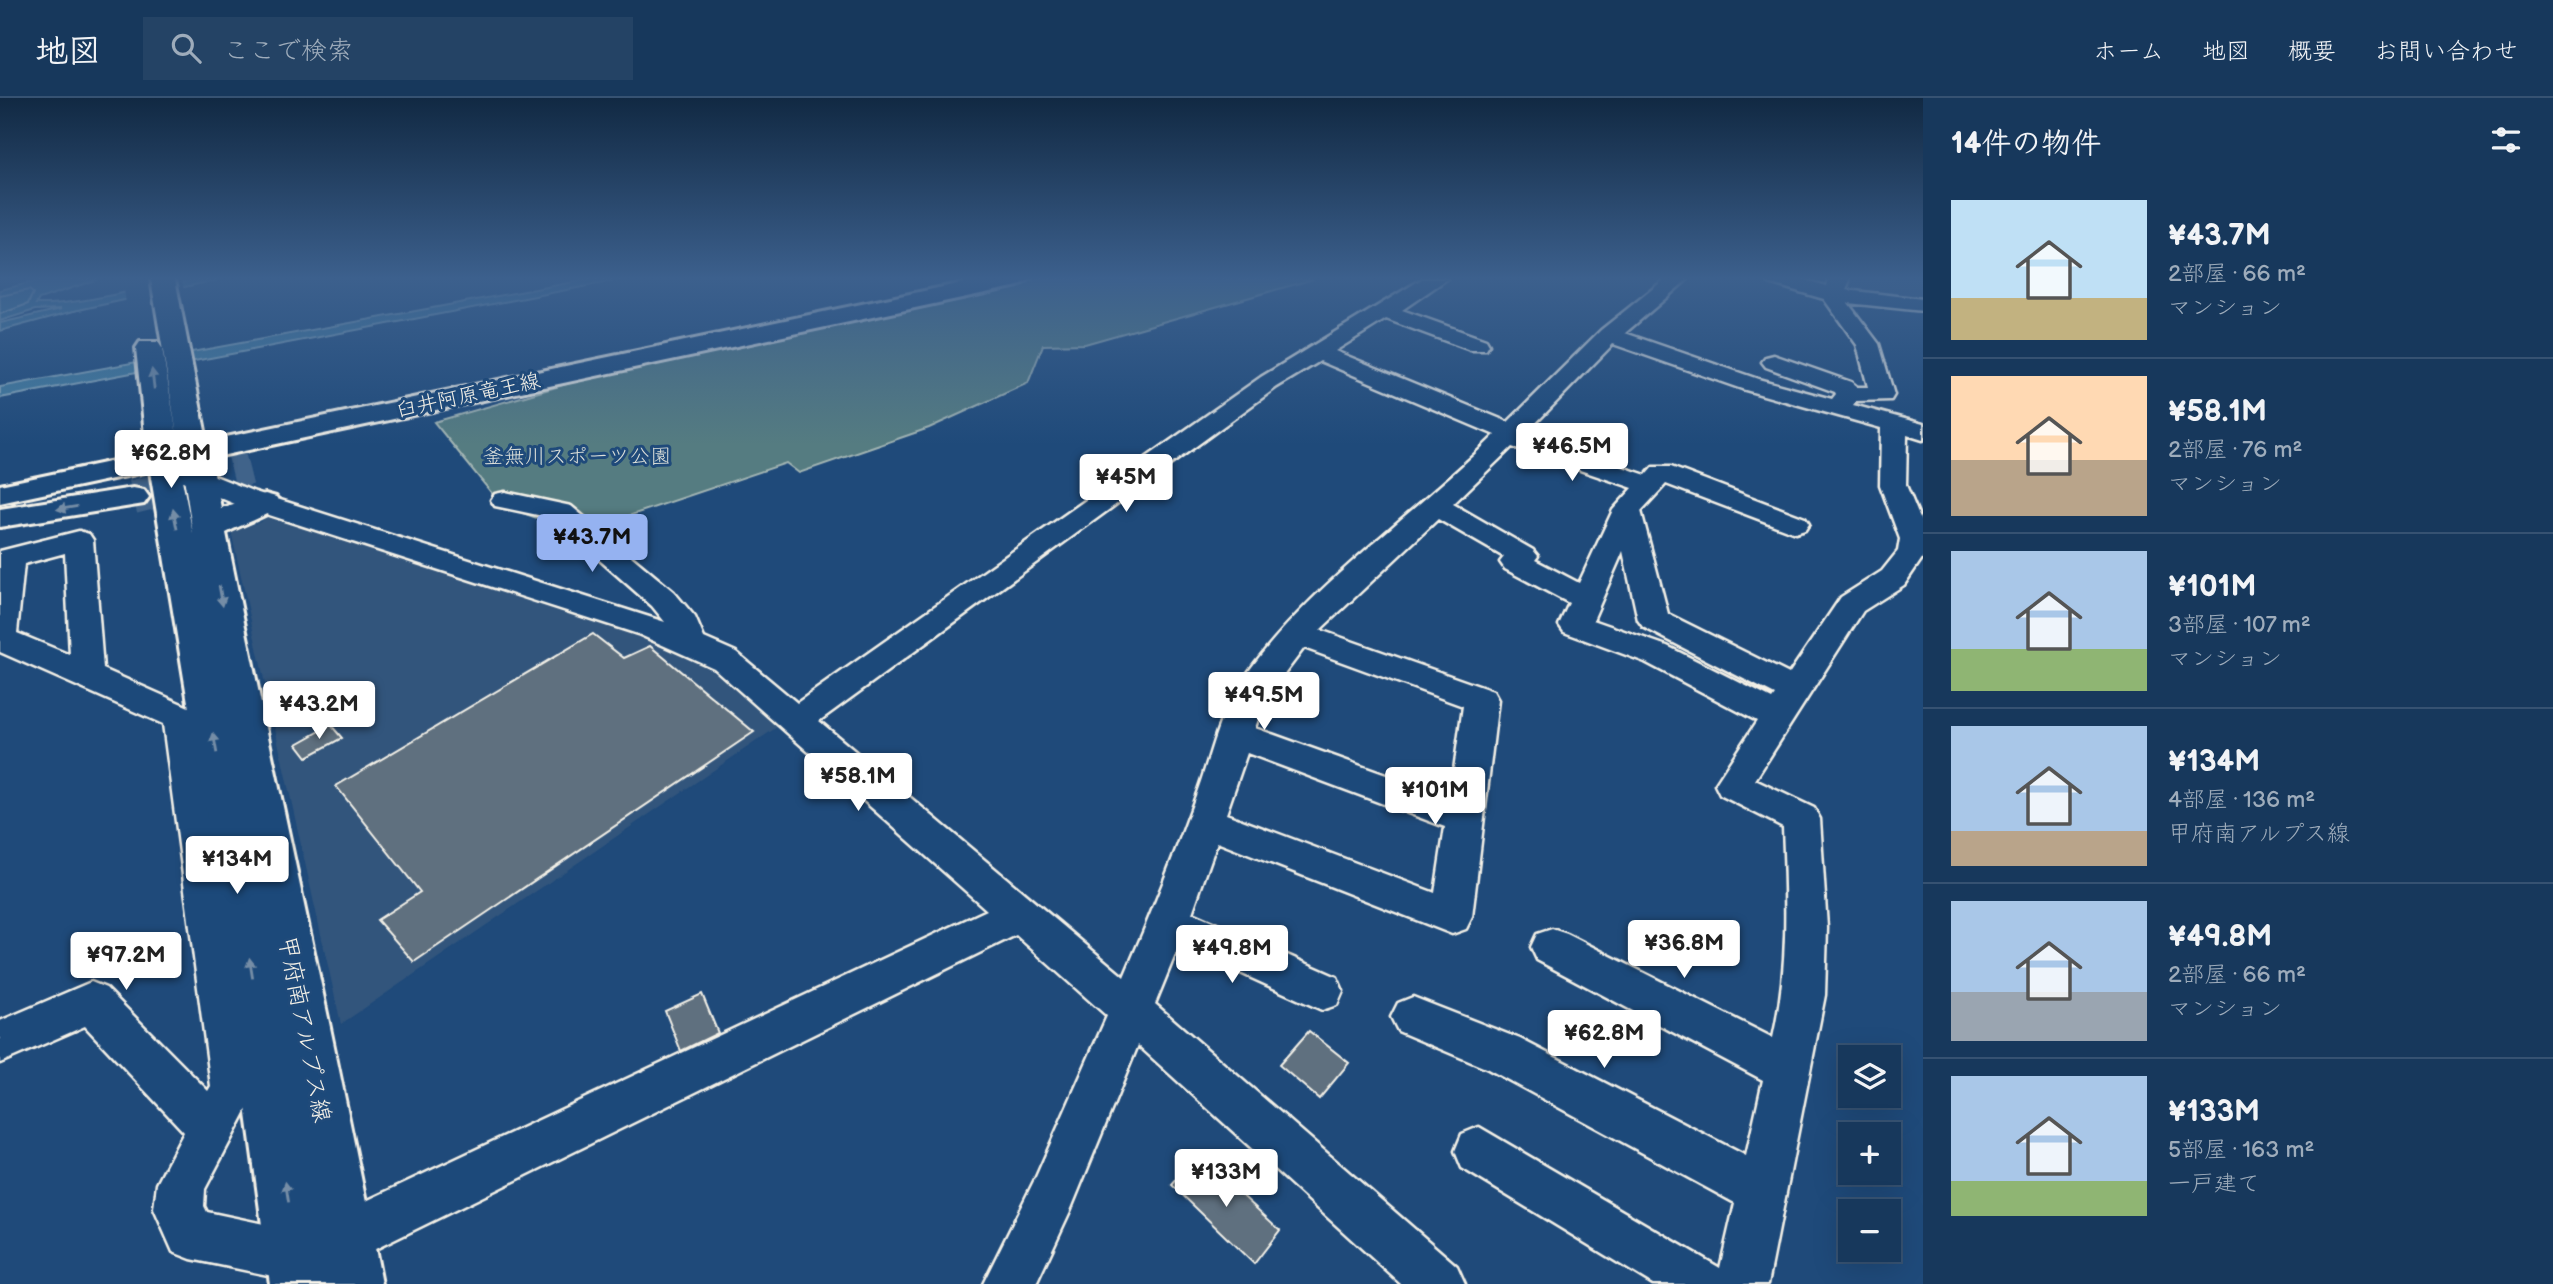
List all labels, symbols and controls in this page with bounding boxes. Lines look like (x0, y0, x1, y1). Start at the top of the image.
search box (143, 17, 633, 80)
icon: search (167, 29, 205, 67)
text: 地図 (35, 32, 101, 72)
text: ここで検索 (223, 36, 353, 67)
text: ホーム (2093, 37, 2164, 66)
text: 地図 (2202, 37, 2250, 66)
text: 概要 (2288, 37, 2336, 66)
text: お問い合わせ (2374, 37, 2518, 66)
icon: filters (2487, 121, 2525, 159)
text: 14件の物件 (1951, 126, 2101, 162)
text: ¥43.7M (2168, 218, 2271, 254)
icon: home (2007, 228, 2091, 312)
text: 2部屋 · 66 m² (2168, 260, 2306, 288)
text: マンション (2168, 294, 2282, 322)
one-way arrow (147, 368, 158, 390)
street label: 臼井阿原竜王線 (394, 368, 543, 423)
text: ¥58.1M (2168, 394, 2267, 430)
icon: home (2007, 404, 2091, 488)
pin: ¥46.5M (1515, 424, 1629, 483)
pin: ¥62.8M (114, 430, 228, 490)
text: ¥46.5M (1532, 432, 1612, 460)
text: 2部屋 · 76 m² (2168, 436, 2302, 464)
text: ¥62.8M (131, 439, 211, 467)
park label: 釜無川スポーツ公園 (483, 444, 671, 469)
pin: ¥45M (1085, 454, 1167, 514)
text: ¥45M (1096, 463, 1156, 491)
text: マンション (2168, 470, 2282, 498)
one-way arrow (55, 503, 77, 514)
one-way arrow (169, 508, 180, 530)
pin: ¥43.7M (535, 514, 649, 574)
text: ¥43.7M (553, 523, 631, 551)
text: ¥101M (2168, 569, 2256, 605)
icon: home (2007, 579, 2091, 663)
one-way arrow (216, 585, 227, 607)
text: 3部屋 · 107 m² (2168, 611, 2311, 639)
text: マンション (2168, 645, 2282, 673)
pin: ¥49.5M (1207, 672, 1321, 732)
text: ¥49.5M (1224, 681, 1304, 709)
pin: ¥43.2M (262, 682, 376, 741)
text: ¥43.2M (279, 690, 359, 718)
one-way arrow (209, 732, 220, 754)
text: ¥134M (2168, 744, 2260, 780)
pin: ¥58.1M (801, 754, 915, 813)
icon: home (2007, 754, 2091, 838)
text: ¥58.1M (820, 762, 896, 790)
pin: ¥101M (1386, 768, 1484, 827)
text: ¥101M (1401, 776, 1469, 804)
text: 4部屋 · 136 m² (2168, 786, 2315, 814)
text: 甲府南アルプス線 (2168, 820, 2350, 848)
pin: ¥134M (188, 836, 286, 896)
text: ¥134M (202, 845, 272, 873)
text: ¥49.8M (2168, 919, 2272, 955)
pin: ¥36.8M (1627, 920, 1741, 980)
pin: ¥49.8M (1175, 926, 1289, 985)
text: ¥36.8M (1644, 929, 1724, 957)
icon: home (2007, 929, 2091, 1013)
pin: ¥97.2M (69, 932, 183, 992)
street label: 甲府南アルプス線 (272, 933, 337, 1125)
text: ¥49.8M (1192, 934, 1272, 962)
text: ¥97.2M (87, 941, 165, 969)
one-way arrow (245, 956, 256, 978)
text: 2部屋 · 66 m² (2168, 961, 2306, 989)
text: マンション (2168, 995, 2282, 1023)
pin: ¥62.8M (1547, 1010, 1661, 1070)
text: ¥62.8M (1564, 1019, 1644, 1047)
map controls (1838, 1045, 1901, 1262)
button: layers (1838, 1045, 1901, 1108)
text: ¥133M (2168, 1094, 2260, 1130)
icon: home (2007, 1104, 2091, 1188)
button: + (1838, 1122, 1901, 1185)
text: 5部屋 · 163 m² (2168, 1136, 2314, 1164)
pin: ¥133M (1177, 1150, 1275, 1209)
text: ¥133M (1191, 1158, 1261, 1186)
text: 一戸建て (2168, 1170, 2260, 1198)
one-way arrow (281, 1181, 292, 1203)
button: − (1838, 1199, 1901, 1262)

